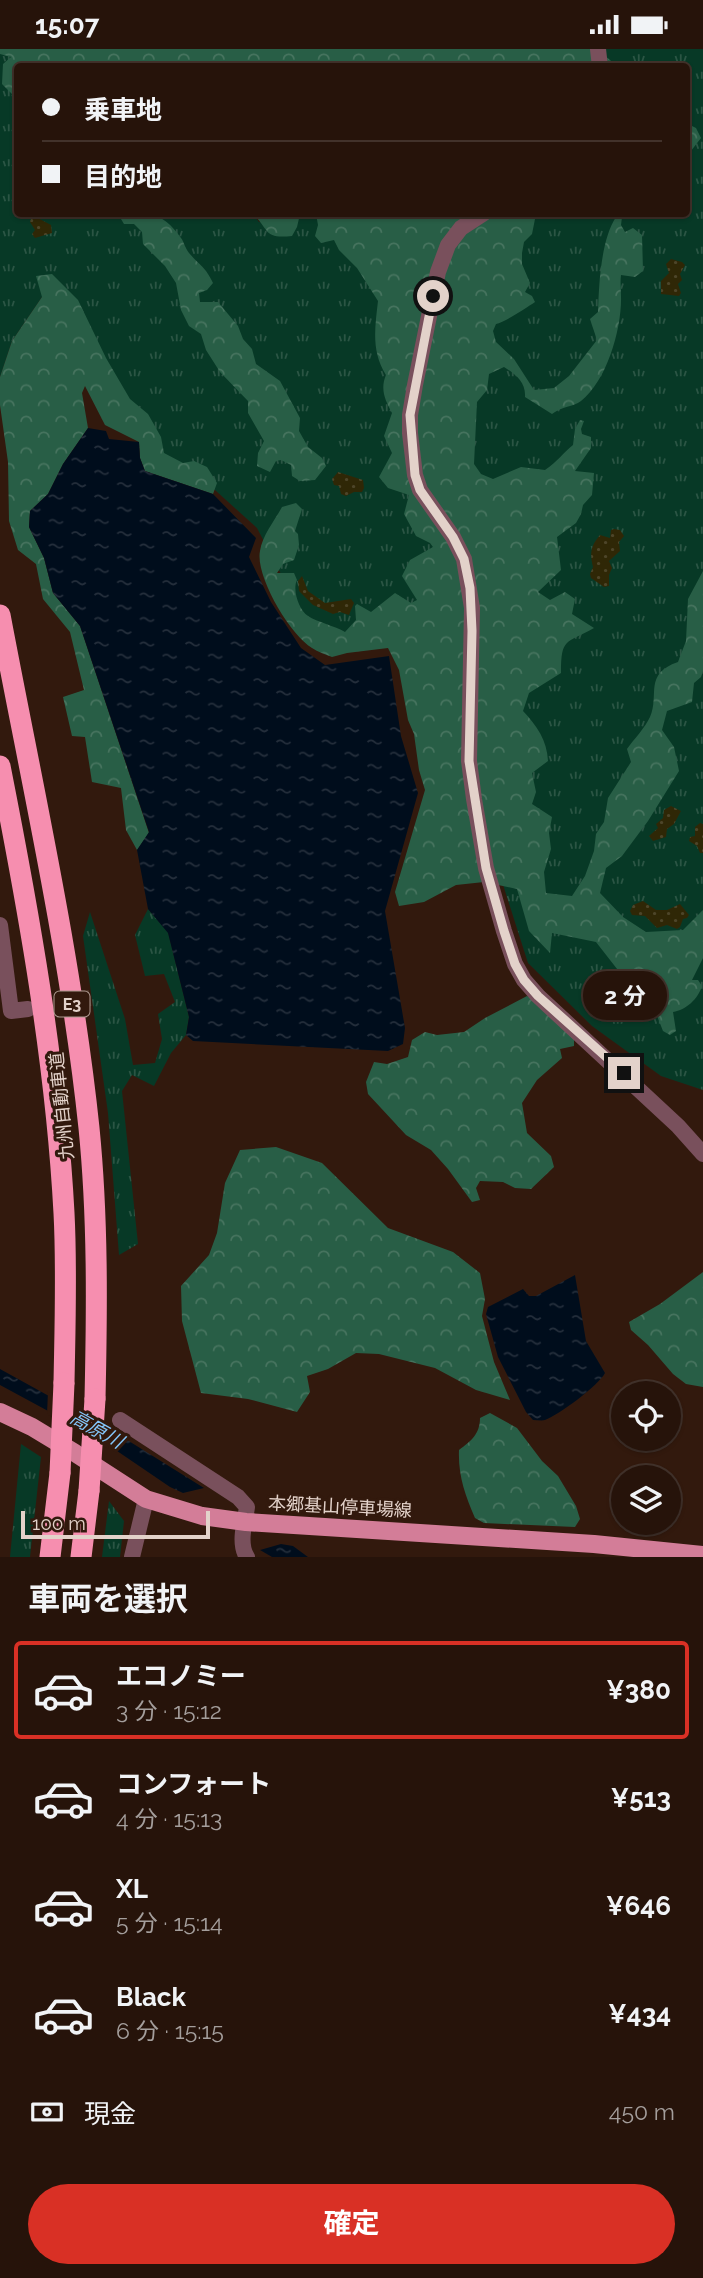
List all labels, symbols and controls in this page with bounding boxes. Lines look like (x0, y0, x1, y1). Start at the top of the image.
text: 15:07 (35, 10, 99, 40)
text: 乗車地 (84, 95, 162, 125)
text: 目的地 (84, 162, 162, 192)
route start (417, 280, 449, 312)
callout: 2 分 (582, 971, 666, 1021)
text: 2 分 (604, 982, 646, 1009)
road number: E3 (55, 991, 90, 1016)
street label: 九州自動車道 (45, 1051, 78, 1161)
route end (608, 1057, 640, 1089)
map controls (611, 1381, 681, 1535)
button: locate (611, 1381, 681, 1451)
water label: 高原川 (67, 1406, 129, 1453)
button: layers (611, 1465, 681, 1535)
street label: 本郷基山停車場線 (268, 1492, 412, 1521)
scale bar (21, 1508, 210, 1540)
text: 100 m (32, 1512, 86, 1534)
text: 車両を選択 (28, 1580, 188, 1617)
icon: car (32, 1659, 95, 1722)
text: エコノミー (116, 1661, 246, 1691)
text: ¥380 (606, 1675, 671, 1705)
text: 3 分 · 15:12 (116, 1697, 222, 1724)
icon: car (32, 1767, 95, 1830)
text: コンフォート (116, 1769, 271, 1799)
text: ¥513 (611, 1783, 671, 1813)
text: 4 分 · 15:13 (116, 1805, 222, 1832)
text: XL (116, 1874, 148, 1904)
icon: car (32, 1875, 95, 1938)
text: ¥646 (606, 1891, 671, 1921)
text: 5 分 · 15:14 (116, 1909, 223, 1936)
text: Black (116, 1982, 186, 2012)
icon: car (32, 1983, 95, 2046)
text: ¥434 (608, 1999, 671, 2029)
text: 6 分 · 15:15 (116, 2017, 224, 2044)
icon: cash (28, 2093, 66, 2131)
text: 450 m (609, 2098, 675, 2125)
text: 現金 (84, 2099, 136, 2129)
button: 確定 (28, 2184, 675, 2264)

